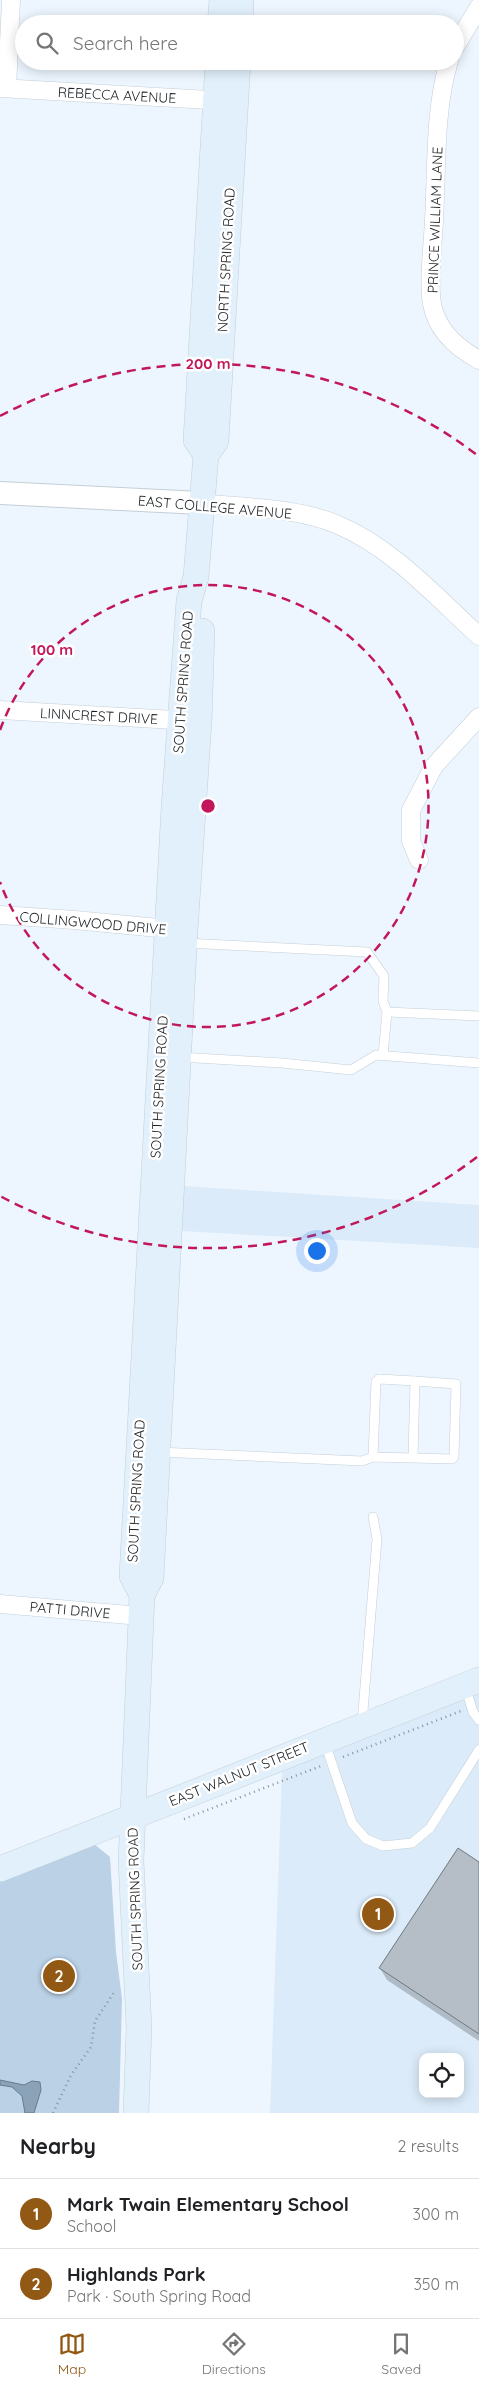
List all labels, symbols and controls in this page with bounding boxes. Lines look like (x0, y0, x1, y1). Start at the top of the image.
search box (15, 15, 464, 70)
icon: search (33, 29, 61, 57)
text: Search here (73, 31, 178, 55)
street label: REBECCA AVENUE (57, 83, 177, 107)
street label: PRINCE WILLIAM LANE (423, 146, 447, 294)
street label: NORTH SPRING ROAD (213, 187, 239, 333)
text: 200 m (186, 354, 231, 373)
street label: EAST COLLEGE AVENUE (137, 491, 293, 523)
street label: SOUTH SPRING ROAD (169, 610, 197, 754)
text: 100 m (31, 640, 73, 659)
street label: LINNCREST DRIVE (40, 704, 159, 728)
centre of rings (199, 797, 217, 815)
street label: COLLINGWOOD DRIVE (19, 908, 167, 938)
street label: SOUTH SPRING ROAD (146, 1015, 172, 1159)
your location (304, 1238, 330, 1264)
street label: SOUTH SPRING ROAD (123, 1419, 149, 1563)
street label: PATTI DRIVE (29, 1598, 111, 1622)
street label: EAST WALNUT STREET (166, 1738, 312, 1810)
street label: SOUTH SPRING ROAD (124, 1827, 146, 1971)
pin: 1 (362, 1895, 394, 1933)
pin: 2 (43, 1957, 75, 1995)
map controls (419, 2053, 464, 2098)
button: locate (419, 2053, 464, 2098)
text: Nearby (20, 2133, 96, 2159)
text: 2 results (397, 2136, 459, 2156)
text: Mark Twain Elementary School (67, 2192, 349, 2216)
text: 1 (33, 2204, 39, 2224)
text: 300 m (413, 2204, 459, 2224)
text: School (67, 2216, 116, 2236)
text: Highlands Park (67, 2262, 206, 2286)
text: 2 (31, 2274, 41, 2294)
text: 350 m (413, 2274, 459, 2294)
text: Park · South Spring Road (67, 2286, 251, 2306)
tab: Map (58, 2330, 86, 2378)
tab: Directions (202, 2330, 266, 2378)
tab: Saved (381, 2330, 421, 2378)

